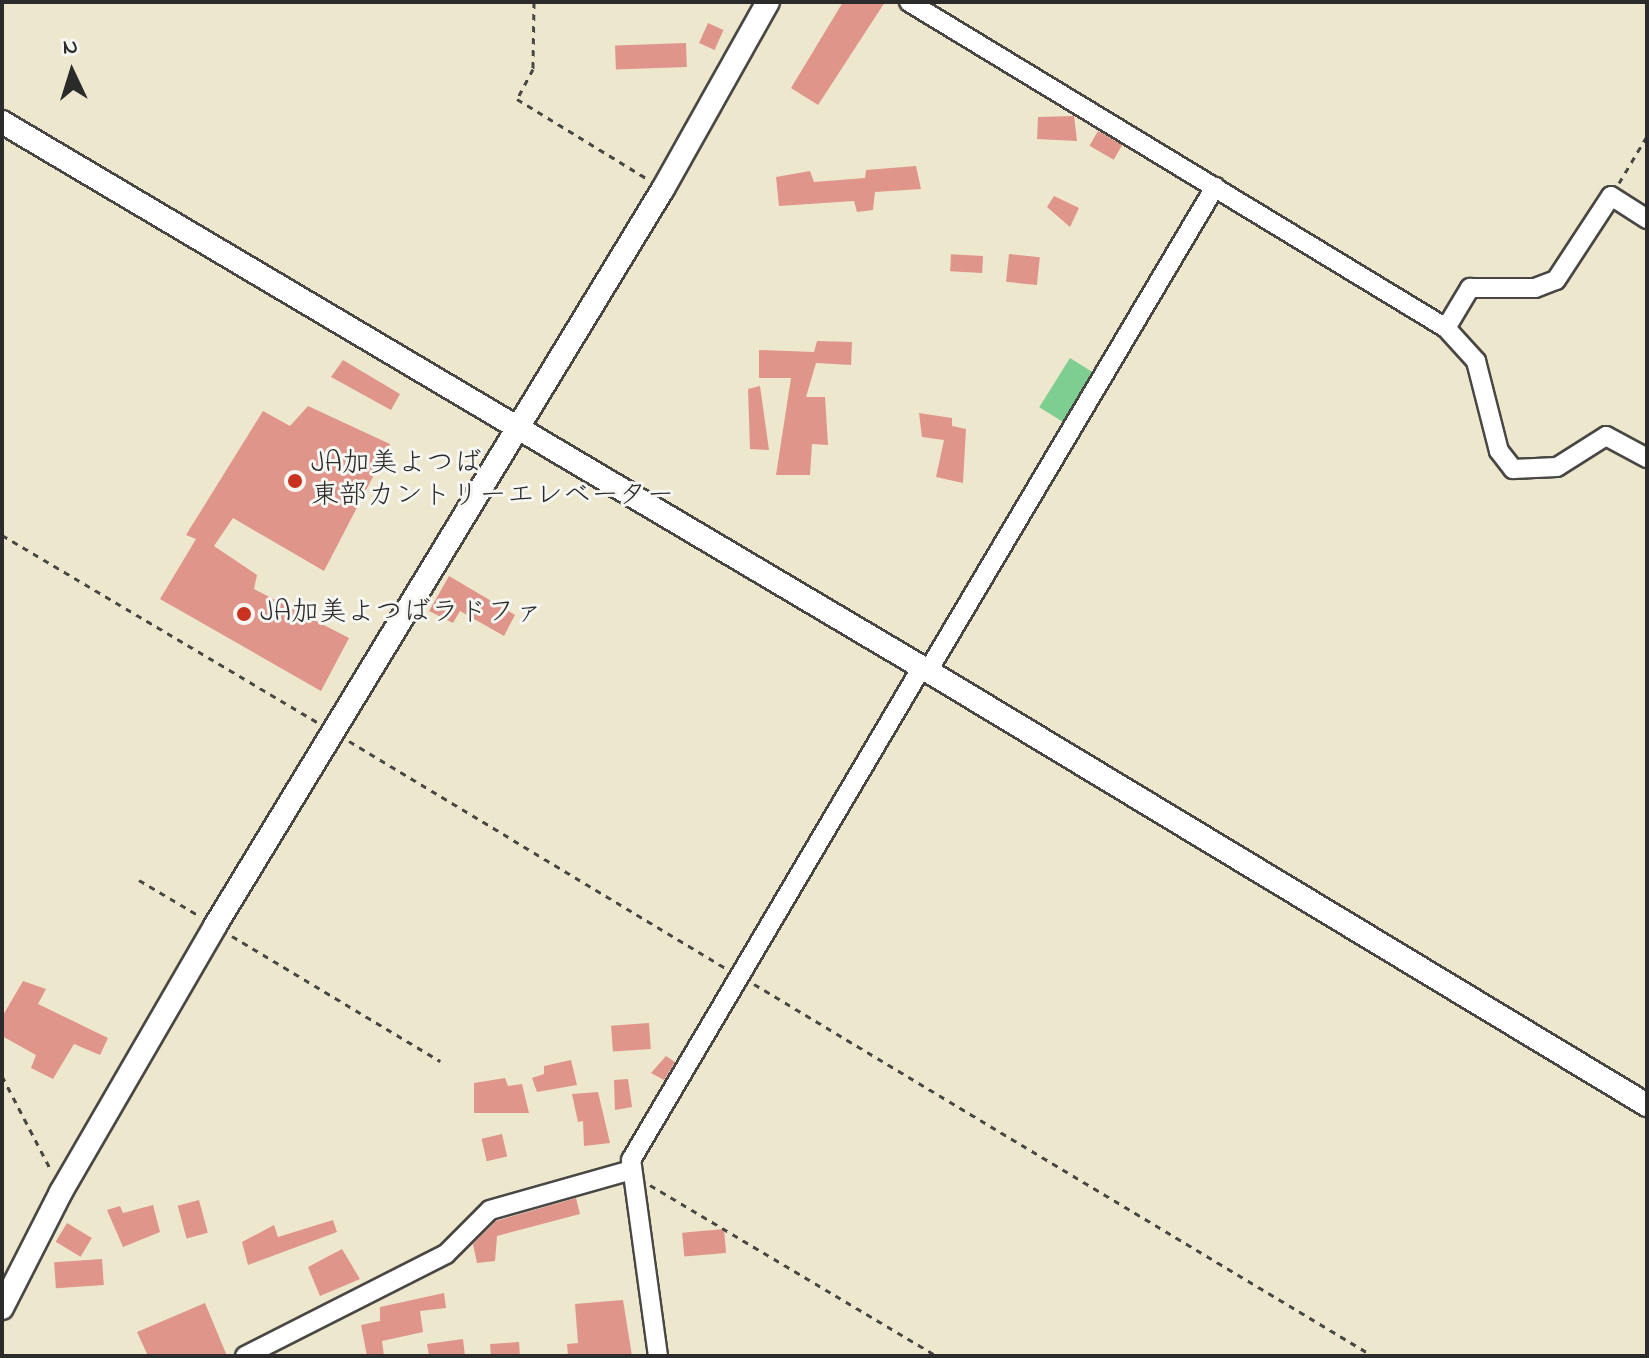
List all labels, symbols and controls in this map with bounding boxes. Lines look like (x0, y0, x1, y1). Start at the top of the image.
north arrow (32, 32, 112, 112)
text: N (62, 32, 79, 65)
place label: JA加美よつば 東部カントリーエレベーター (311, 448, 675, 514)
marker: JA加美よつば 東部カントリーエレベーター (286, 472, 304, 490)
place label: JA加美よつばラドファ (260, 597, 543, 631)
marker: JA加美よつばラドファ (235, 605, 253, 623)

